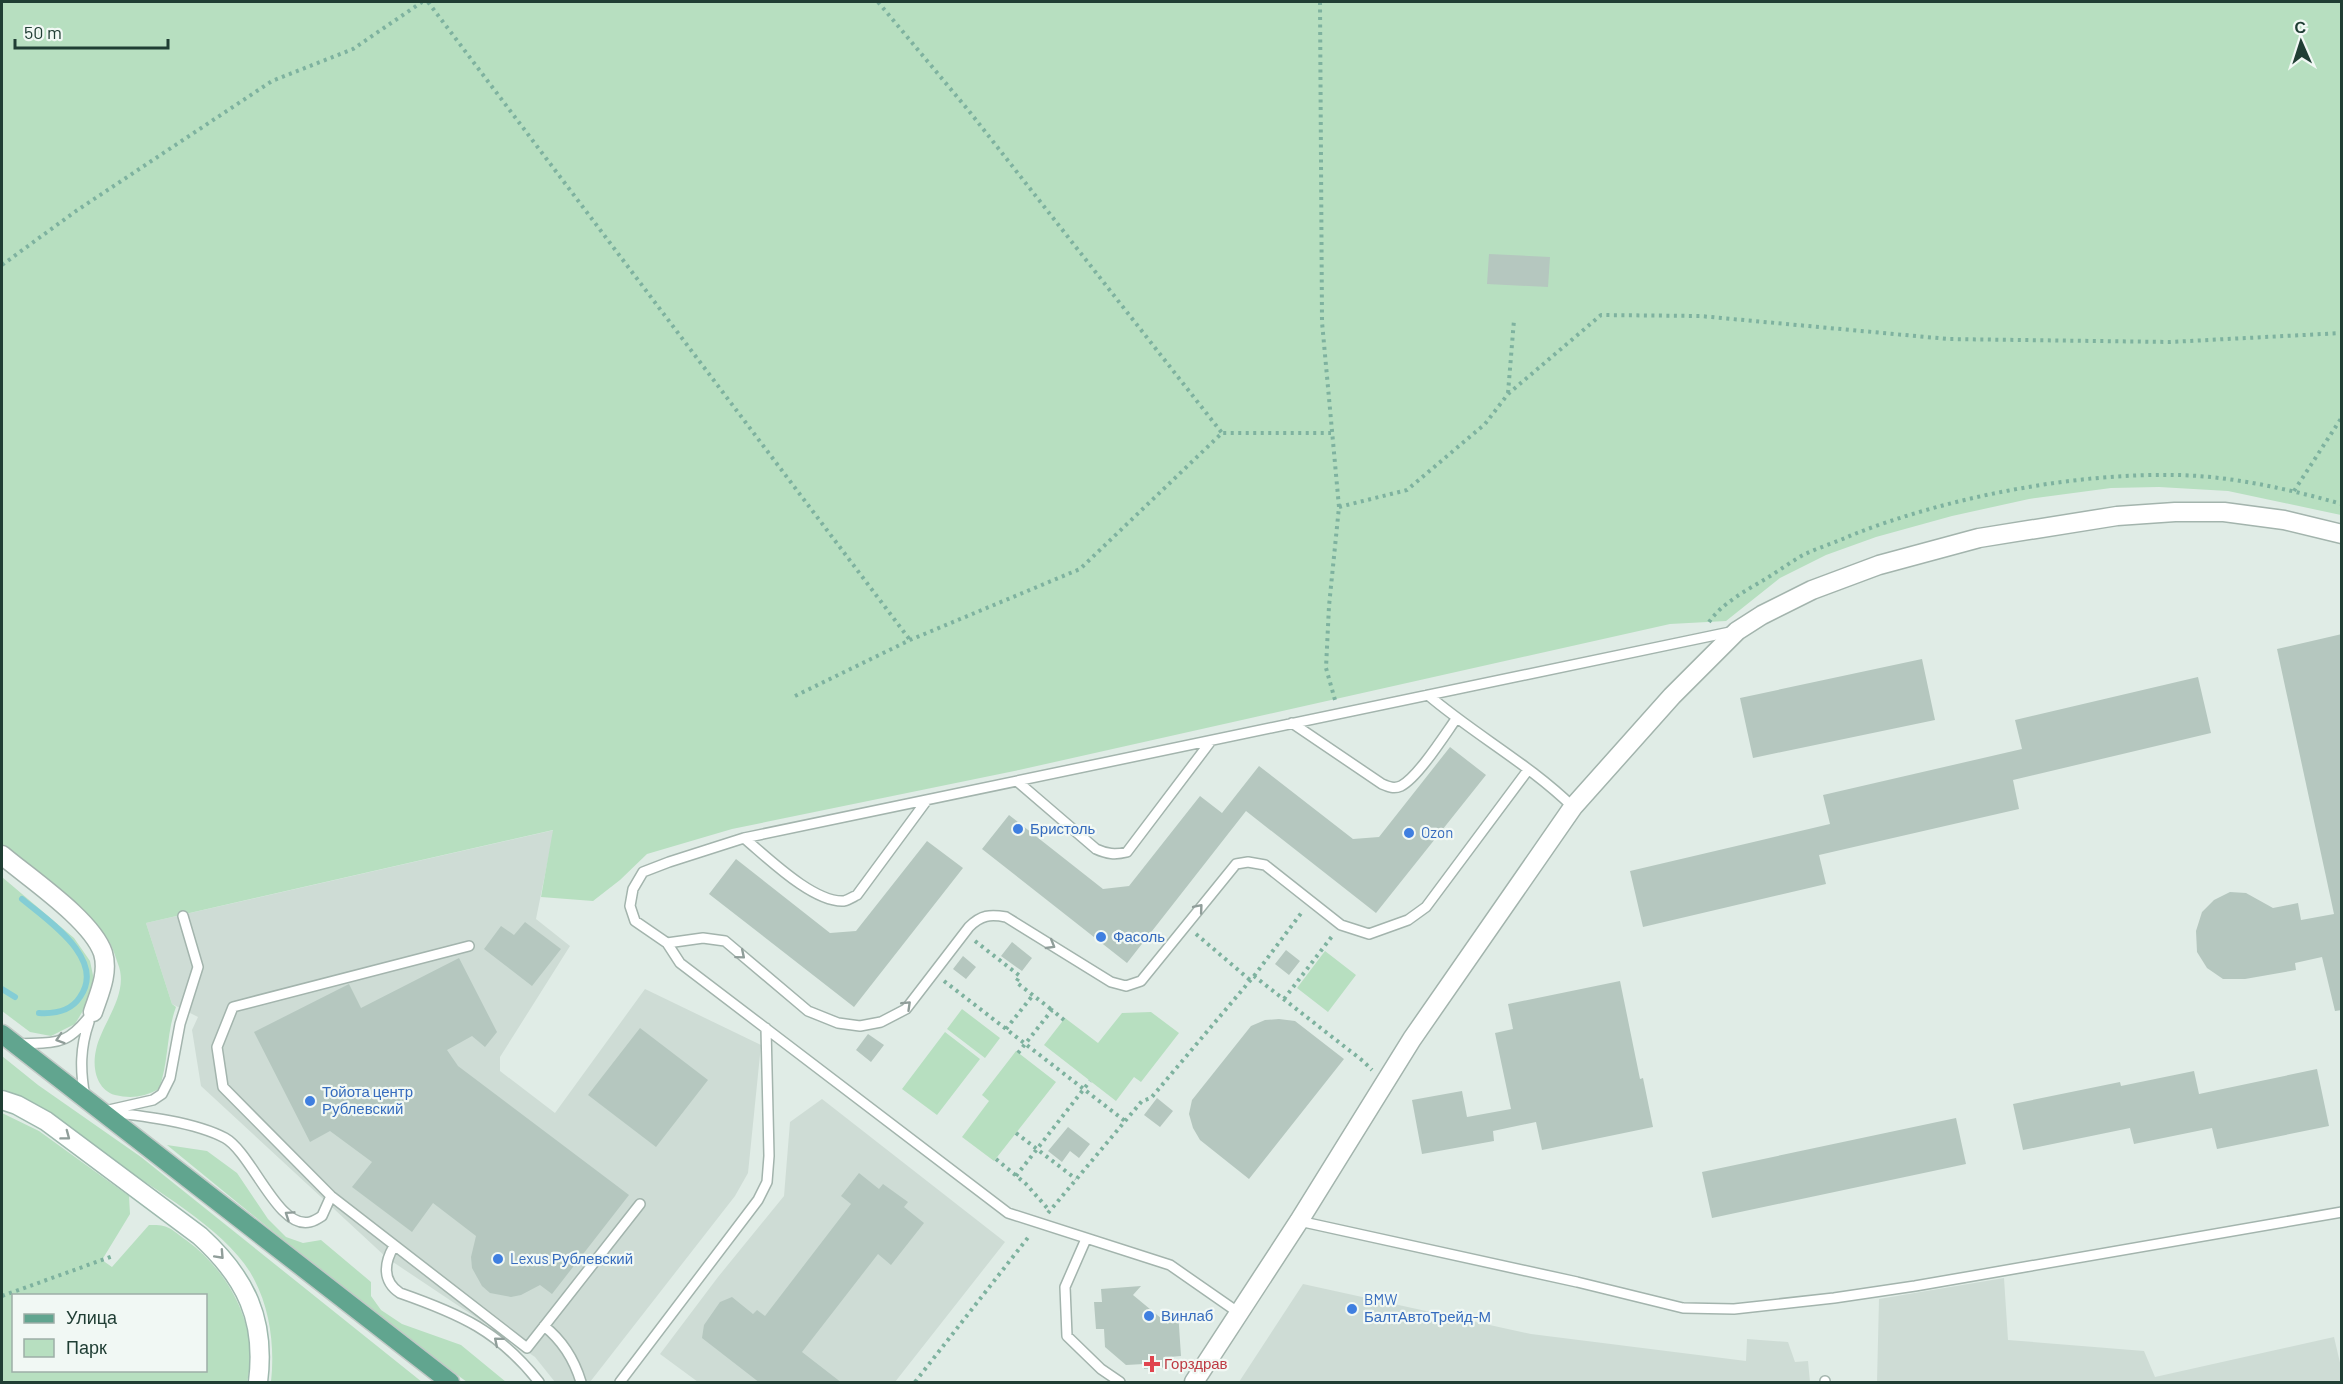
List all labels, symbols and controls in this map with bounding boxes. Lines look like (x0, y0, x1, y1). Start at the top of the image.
scale bar (15, 12, 168, 50)
north arrow (2271, 12, 2331, 72)
text: С (2294, 17, 2307, 36)
text: 50 m (24, 21, 62, 43)
place label: Бристоль (1030, 819, 1096, 837)
marker: Бристоль (1011, 822, 1025, 836)
place label: Ozon (1421, 823, 1453, 841)
marker: Ozon (1402, 826, 1416, 840)
one-way arrow (1192, 904, 1203, 915)
place label: Фасоль (1113, 927, 1165, 945)
marker: Фасоль (1094, 930, 1108, 944)
one-way arrow (1045, 937, 1055, 949)
one-way arrow (734, 948, 745, 959)
one-way arrow (900, 1002, 911, 1012)
one-way arrow (55, 1032, 65, 1044)
place label: Тойота центр Рублевский (322, 1082, 413, 1117)
marker: Тойота центр Рублевский (303, 1094, 317, 1108)
one-way arrow (59, 1129, 70, 1140)
one-way arrow (285, 1211, 296, 1222)
one-way arrow (213, 1249, 224, 1259)
place label: Lexus Рублевский (510, 1249, 633, 1267)
marker: Lexus Рублевский (491, 1252, 505, 1266)
place label: BMW БалтАвтоТрейд-М (1364, 1290, 1491, 1325)
legend (12, 1294, 207, 1372)
marker: BMW БалтАвтоТрейд-М (1345, 1302, 1359, 1316)
text: Улица (66, 1306, 118, 1328)
place label: Винлаб (1161, 1306, 1213, 1324)
marker: Винлаб (1142, 1309, 1156, 1323)
text: Парк (66, 1336, 107, 1358)
one-way arrow (494, 1337, 505, 1348)
place label: Горздрав (1164, 1354, 1228, 1372)
marker: Горздрав (1145, 1357, 1159, 1371)

